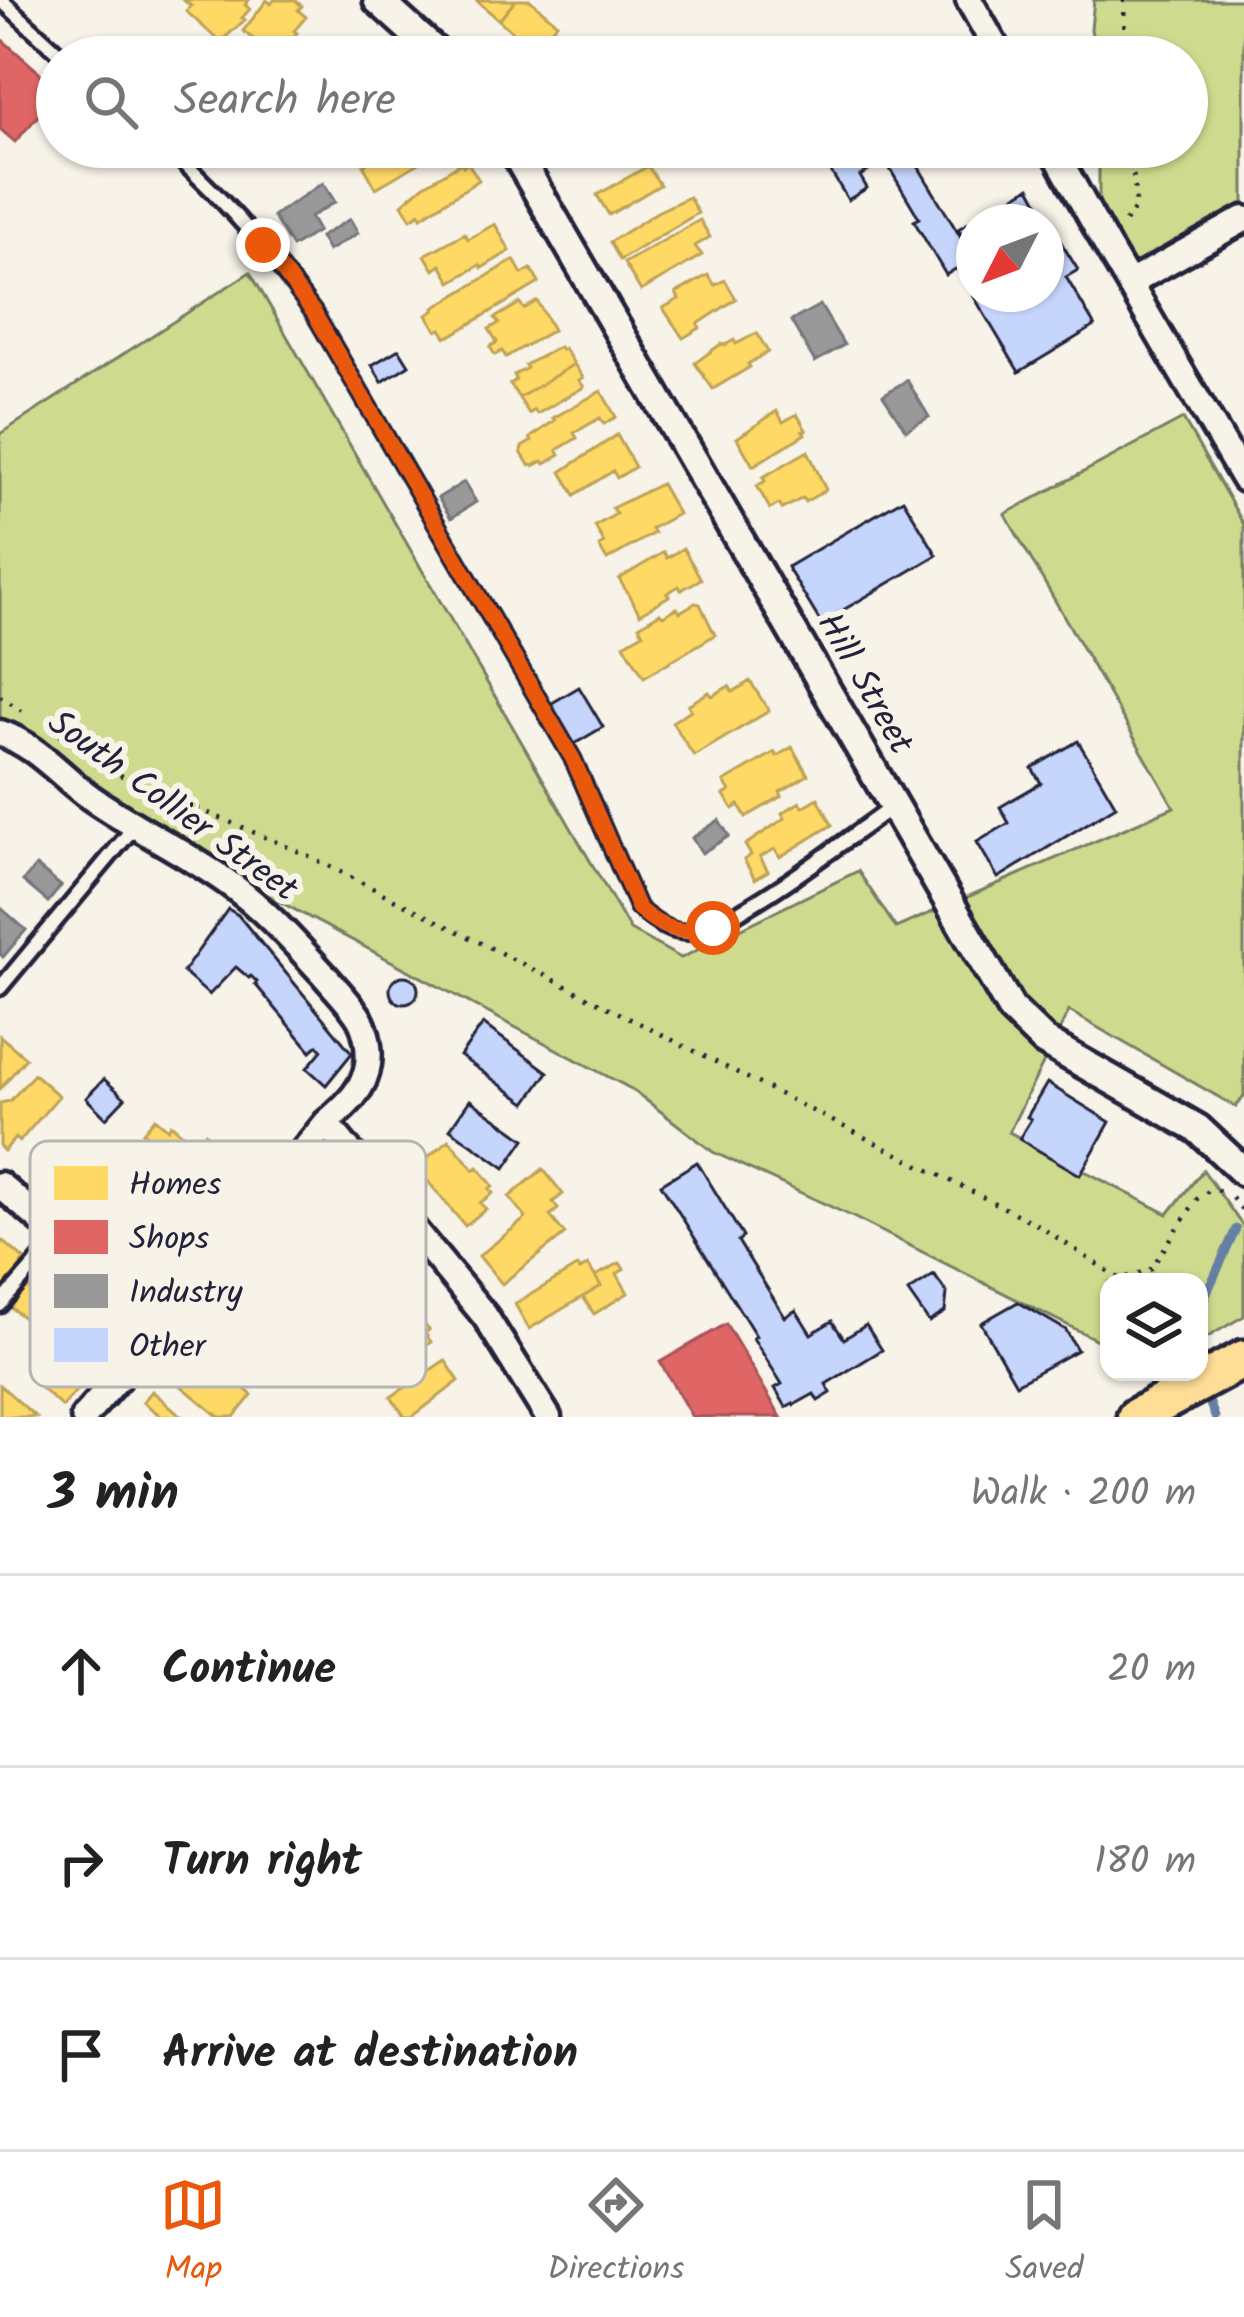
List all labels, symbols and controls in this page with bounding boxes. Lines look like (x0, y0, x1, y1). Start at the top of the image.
search box (36, 36, 1208, 168)
text: Search here (174, 66, 396, 138)
icon: search (78, 69, 144, 135)
north arrow (956, 204, 1064, 312)
route end (236, 218, 290, 272)
street label: Hill Street (800, 602, 928, 767)
street label: South Collier Street (35, 696, 310, 918)
route start (686, 901, 740, 955)
legend (30, 1141, 426, 1387)
text: Homes (129, 1160, 221, 1213)
text: Shops (129, 1214, 209, 1267)
text: Industry (129, 1268, 243, 1321)
map controls (1100, 1273, 1208, 1381)
button: layers (1100, 1273, 1208, 1381)
text: Other (129, 1322, 208, 1375)
text: 3 min (48, 1455, 179, 1536)
text: Walk · 200 m (971, 1464, 1196, 1526)
text: Continue (162, 1635, 336, 1707)
icon: ahead (48, 1638, 114, 1704)
text: 20 m (1107, 1640, 1196, 1702)
text: Turn right (162, 1827, 362, 1899)
icon: right (48, 1830, 114, 1896)
text: 180 m (1094, 1832, 1196, 1894)
text: Arrive at destination (162, 2019, 578, 2091)
icon: arrive (48, 2022, 114, 2088)
tab: Map (160, 2172, 226, 2297)
tab: Directions (547, 2172, 684, 2297)
tab: Saved (1005, 2172, 1084, 2297)

